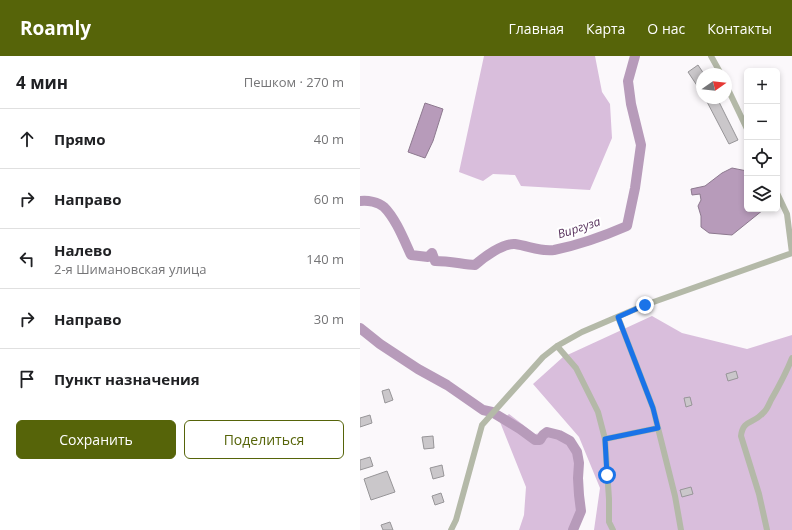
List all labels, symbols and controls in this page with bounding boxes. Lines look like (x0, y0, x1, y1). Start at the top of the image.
text: Roamly (20, 15, 91, 41)
text: Главная (509, 19, 564, 38)
text: Карта (586, 19, 625, 38)
text: О нас (647, 19, 685, 38)
text: Контакты (707, 19, 772, 38)
north arrow (696, 68, 732, 104)
map controls (744, 68, 780, 212)
button: + (744, 68, 780, 104)
text: 4 мин (16, 71, 68, 94)
text: Пешком · 270 m (244, 73, 344, 91)
button: − (744, 104, 780, 140)
icon: ahead (16, 128, 38, 150)
text: Прямо (54, 129, 106, 149)
text: 40 m (314, 130, 344, 148)
button: locate (744, 140, 780, 176)
button: layers (744, 176, 780, 212)
icon: right (16, 188, 38, 210)
text: Направо (54, 189, 122, 209)
text: 60 m (314, 190, 344, 208)
water label: Виргуза (555, 213, 603, 242)
text: Налево (54, 240, 112, 260)
icon: left (16, 248, 38, 270)
text: 140 m (306, 250, 344, 268)
text: 2-я Шимановская улица (54, 260, 206, 278)
route end (636, 296, 654, 314)
icon: right (16, 308, 38, 330)
text: Направо (54, 309, 122, 329)
text: 30 m (314, 310, 344, 328)
icon: arrive (16, 368, 38, 390)
text: Пункт назначения (54, 369, 200, 389)
button: Сохранить (16, 420, 176, 459)
button: Поделиться (184, 420, 344, 459)
route start (598, 466, 616, 484)

